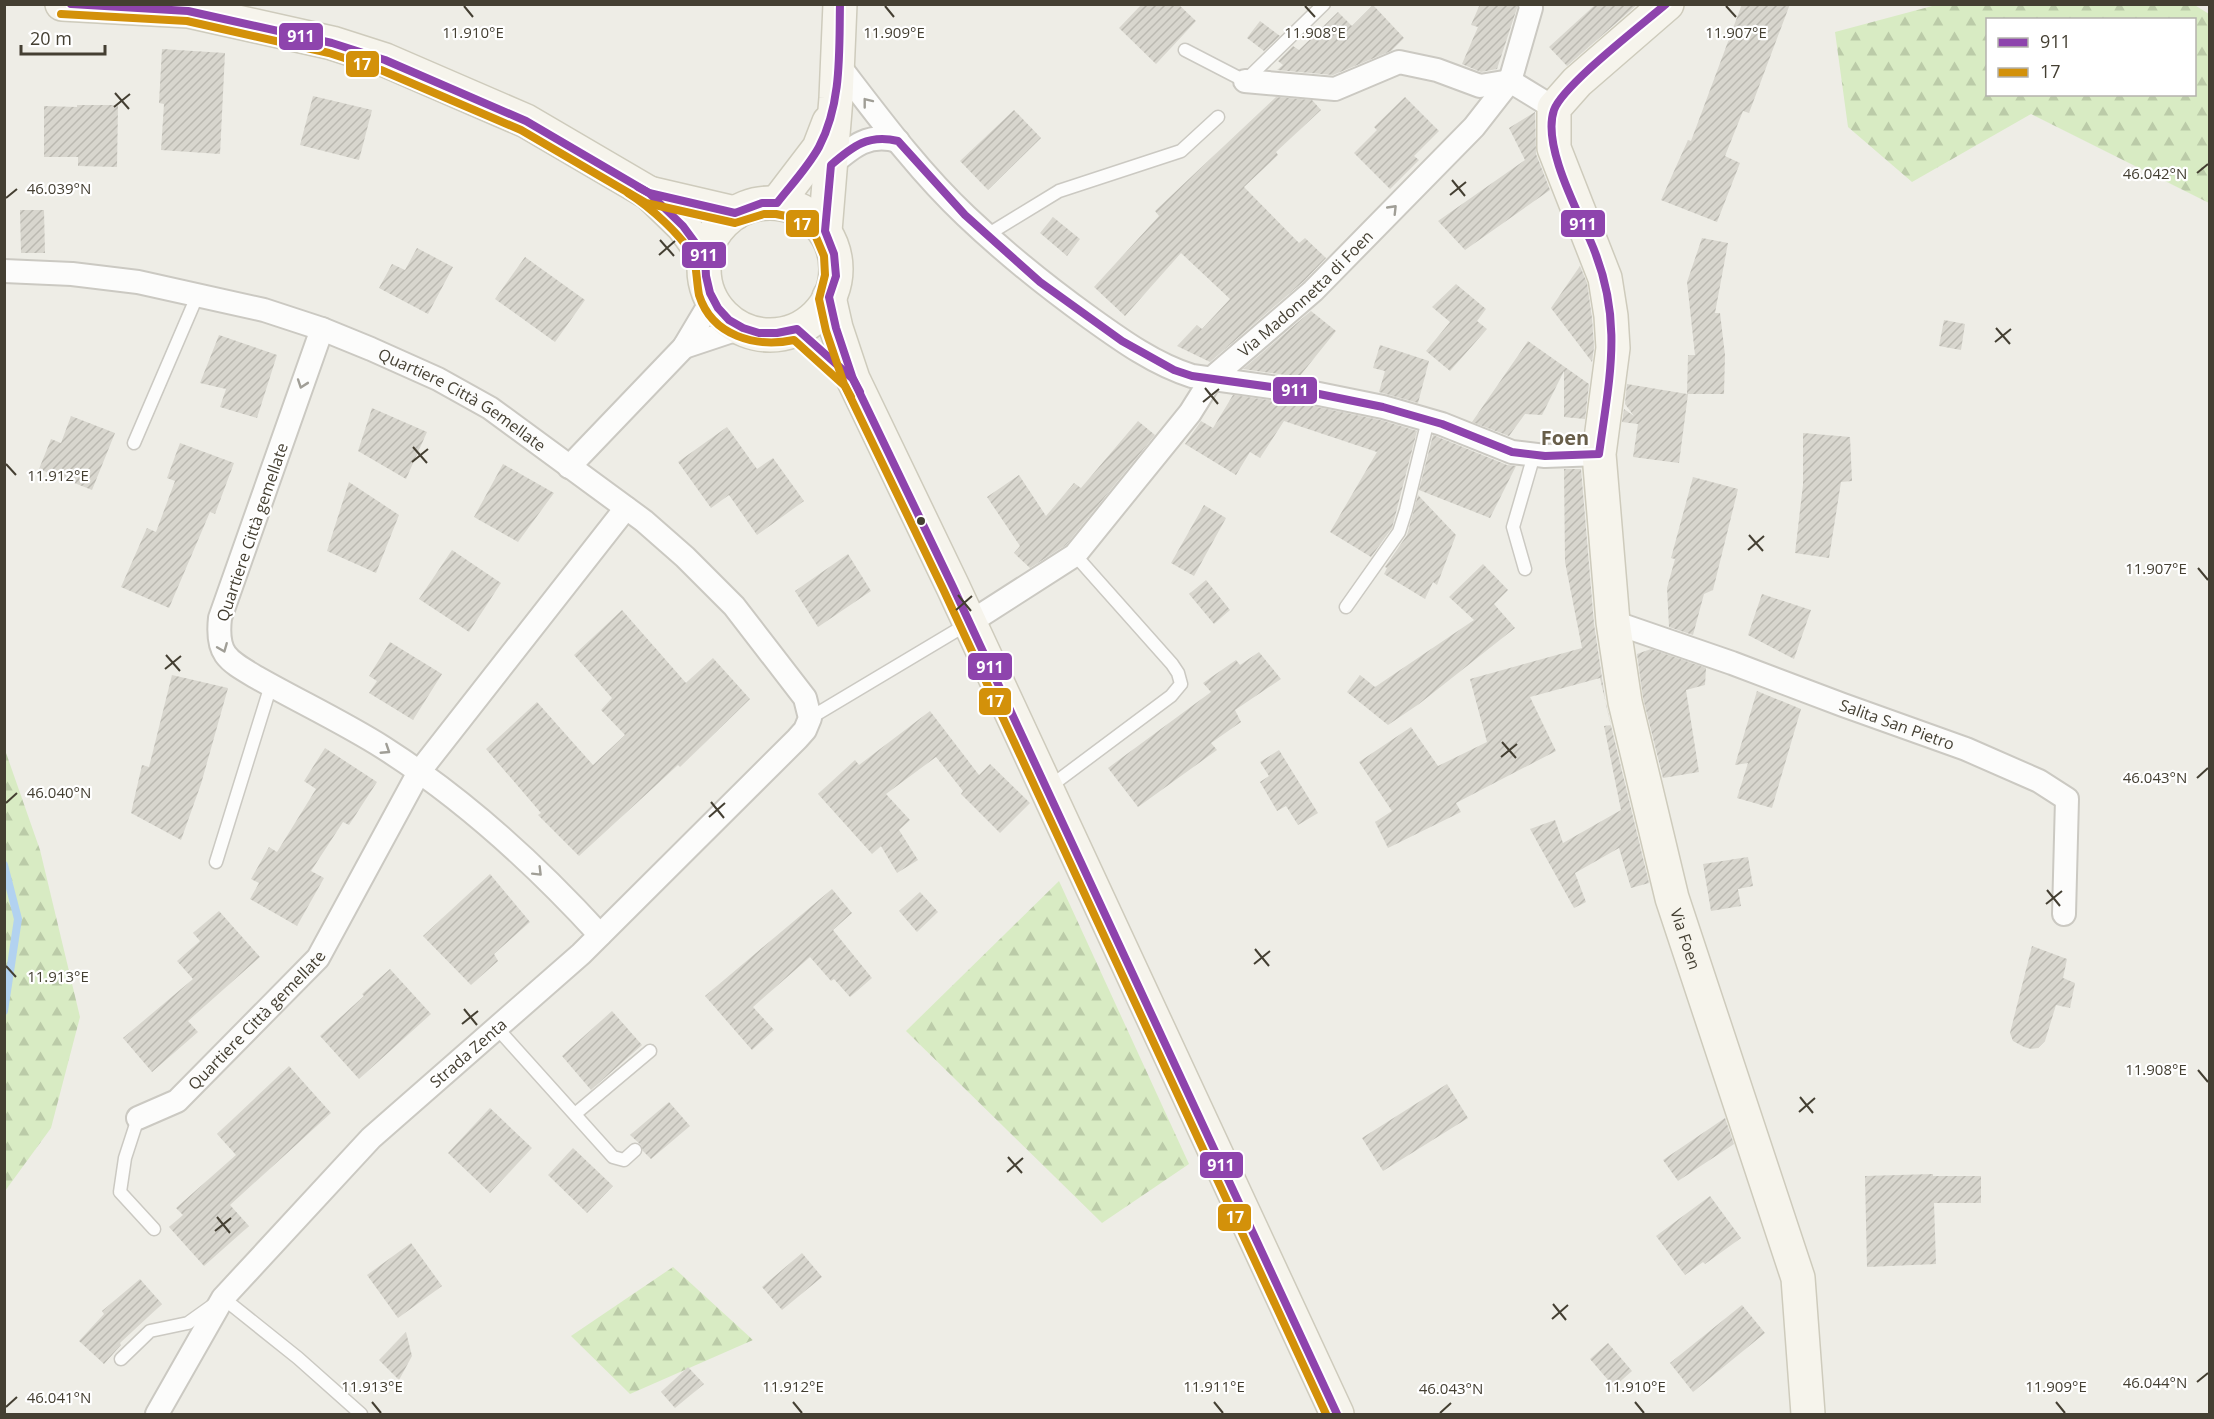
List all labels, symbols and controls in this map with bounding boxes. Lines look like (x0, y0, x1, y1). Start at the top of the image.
scale bar (21, 18, 105, 56)
legend (1986, 18, 2196, 96)
line badge: 911 (278, 22, 324, 51)
text: 11.910°E (442, 22, 504, 42)
text: 11.909°E (863, 22, 925, 42)
text: 11.908°E (1284, 22, 1346, 42)
text: 11.907°E (1705, 22, 1767, 42)
text: 911 (287, 25, 315, 47)
text: 20 m (30, 26, 72, 50)
text: 911 (2040, 29, 2071, 53)
line badge: 17 (345, 50, 380, 78)
text: 17 (353, 53, 371, 75)
text: 17 (2040, 59, 2061, 83)
one-way arrow (864, 98, 875, 109)
text: 46.042°N (2123, 163, 2187, 183)
text: 46.039°N (27, 178, 91, 198)
one-way arrow (1386, 206, 1397, 216)
line badge: 17 (785, 209, 820, 238)
line badge: 911 (1560, 209, 1606, 238)
text: 17 (793, 213, 811, 235)
text: 911 (1569, 213, 1597, 235)
street label: Via Madonnetta di Foen (1233, 225, 1378, 362)
line badge: 911 (681, 241, 727, 269)
text: 911 (690, 244, 718, 266)
street label: Quartiere Città Gemellate (375, 343, 550, 456)
line badge: 911 (1272, 376, 1318, 405)
one-way arrow (297, 379, 310, 389)
text: 911 (1281, 379, 1309, 401)
district label: Foen (1541, 424, 1589, 451)
street label: Quartiere Città gemellate (211, 440, 293, 624)
text: 11.912°E (27, 465, 89, 485)
unlabelled marker (915, 515, 927, 527)
text: 11.907°E (2125, 558, 2187, 578)
one-way arrow (216, 642, 228, 653)
line badge: 911 (967, 652, 1013, 681)
text: 911 (976, 656, 1004, 678)
line badge: 17 (978, 687, 1012, 716)
text: 17 (986, 690, 1004, 712)
street label: Salita San Pietro (1837, 694, 1958, 755)
one-way arrow (380, 742, 391, 753)
text: 46.043°N (2123, 767, 2187, 787)
text: 46.040°N (27, 782, 91, 802)
one-way arrow (531, 865, 542, 875)
street label: Via Foen (1665, 905, 1706, 972)
street label: Quartiere Città gemellate (183, 947, 331, 1095)
text: 11.913°E (27, 966, 89, 986)
street label: Strada Zenta (425, 1013, 511, 1093)
text: 11.908°E (2125, 1059, 2187, 1079)
line badge: 911 (1199, 1151, 1244, 1179)
text: 911 (1207, 1154, 1235, 1176)
line badge: 17 (1217, 1203, 1252, 1232)
text: 17 (1226, 1206, 1244, 1228)
text: 46.044°N (2123, 1372, 2187, 1392)
text: 11.913°E (341, 1376, 403, 1396)
text: 11.912°E (762, 1376, 824, 1396)
text: 11.911°E (1183, 1376, 1245, 1396)
text: 11.910°E (1604, 1376, 1666, 1396)
text: 11.909°E (2025, 1376, 2087, 1396)
text: 46.043°N (1419, 1378, 1483, 1398)
text: 46.041°N (27, 1387, 91, 1407)

